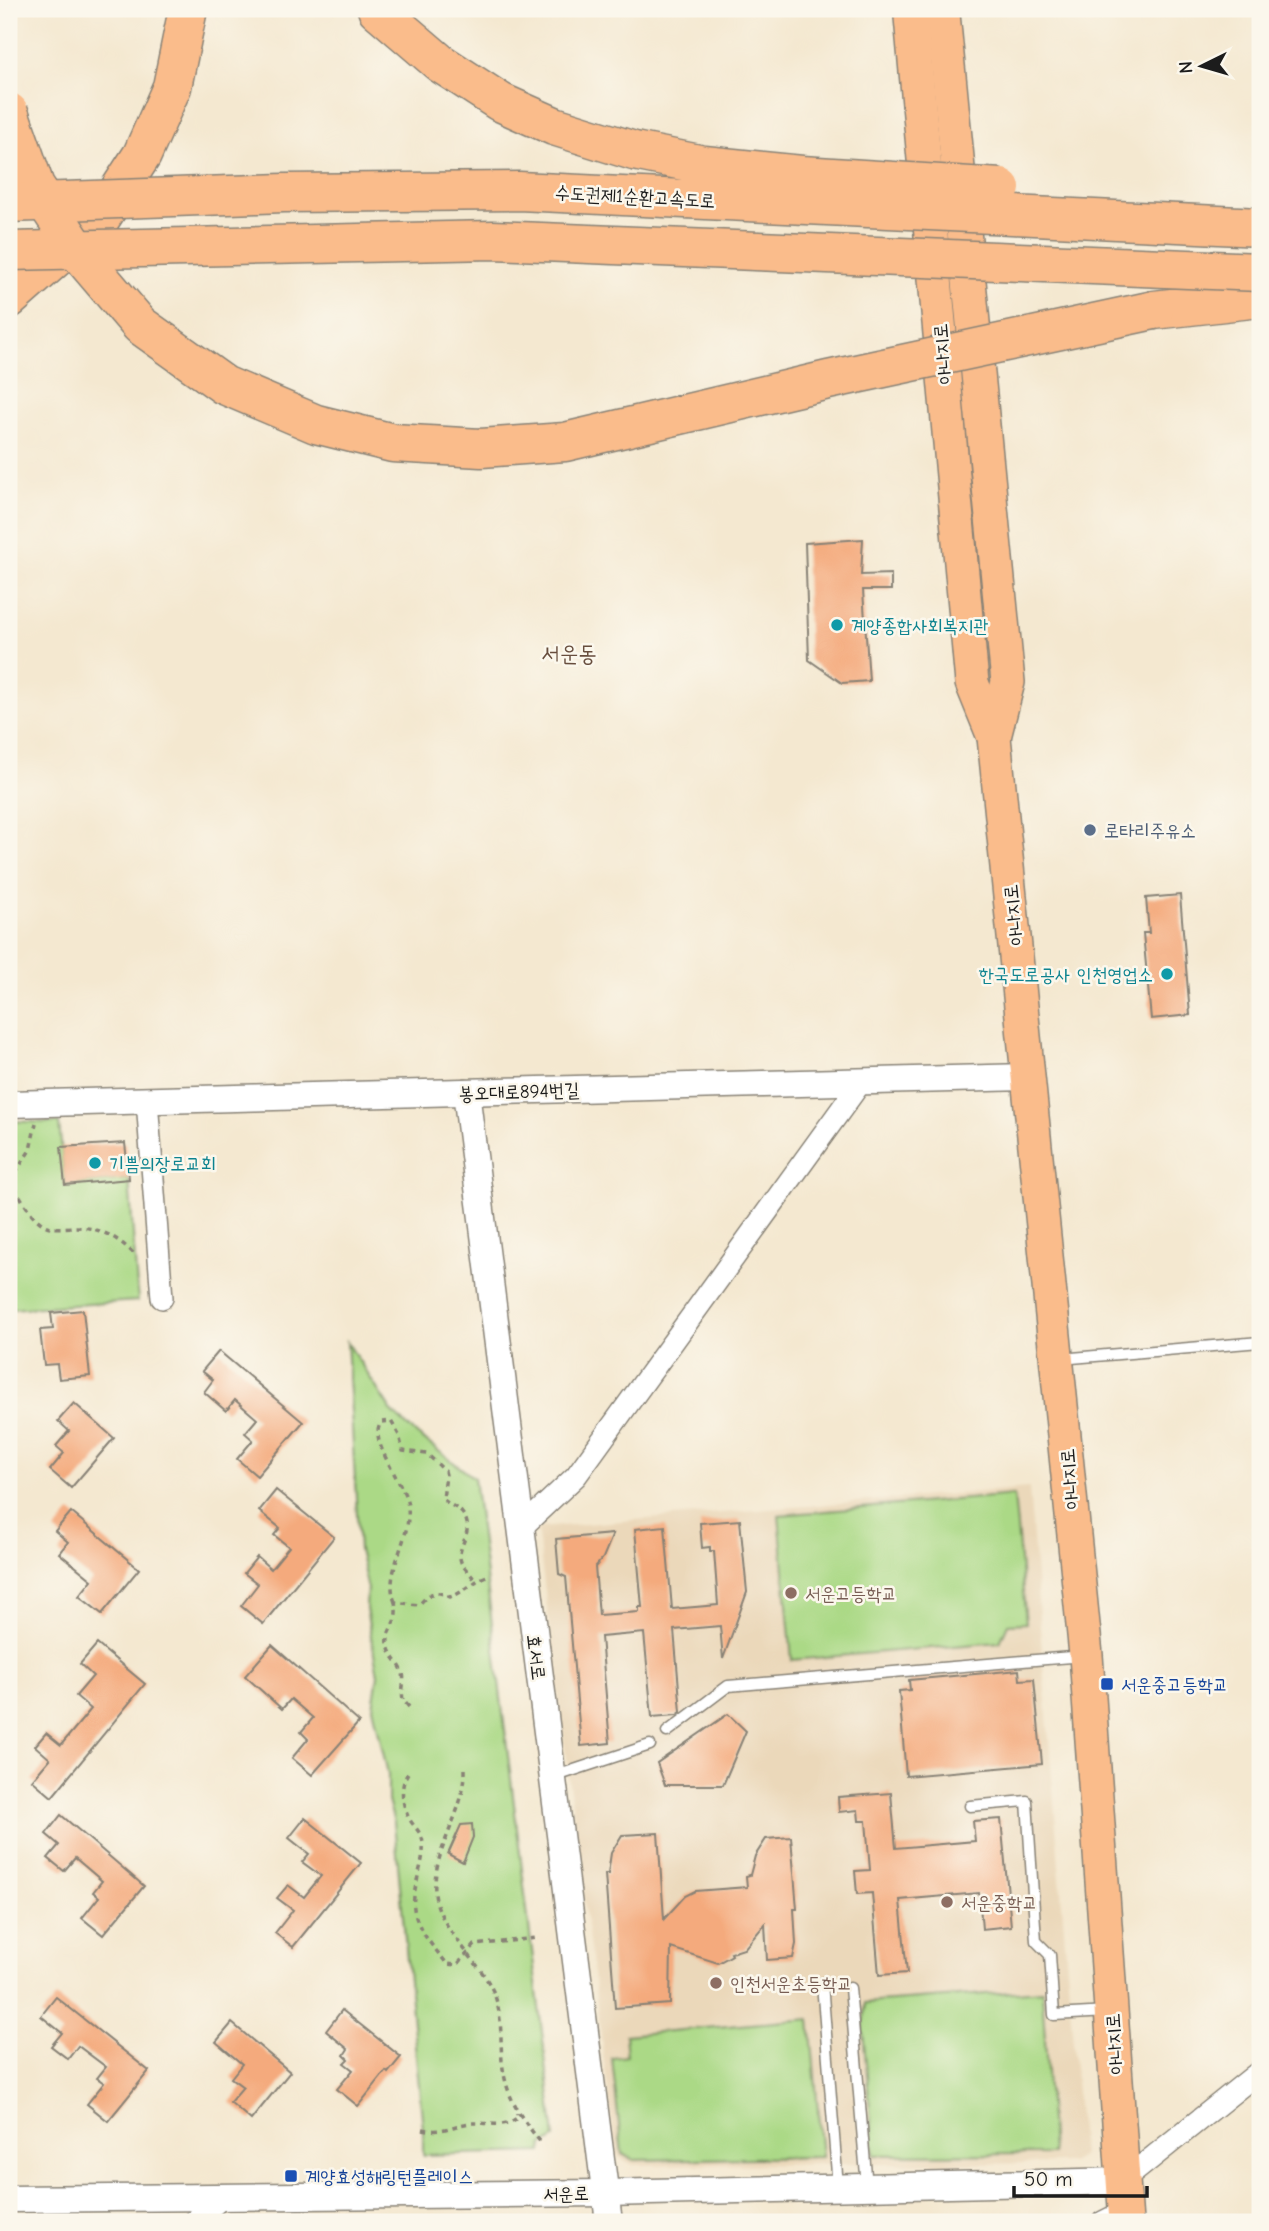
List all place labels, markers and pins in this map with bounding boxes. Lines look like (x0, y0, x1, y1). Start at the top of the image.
place label: 계양종합사회복지관 (851, 615, 989, 637)
marker: 계양종합사회복지관 (829, 617, 845, 633)
place label: 로타리주유소 (1104, 820, 1196, 842)
marker: 로타리주유소 (1082, 822, 1098, 838)
place label: 한국도로공사 인천영업소 (978, 964, 1153, 986)
marker: 한국도로공사 인천영업소 (1159, 966, 1175, 982)
place label: 기쁨의장로교회 (109, 1153, 216, 1175)
marker: 기쁨의장로교회 (87, 1155, 103, 1171)
place label: 서운고등학교 (805, 1583, 897, 1605)
marker: 서운고등학교 (783, 1585, 799, 1601)
place label: 서운중고등학교 (1121, 1674, 1228, 1696)
marker: 서운중고등학교 (1099, 1676, 1115, 1692)
place label: 서운중학교 (961, 1892, 1037, 1914)
marker: 서운중학교 (939, 1894, 955, 1910)
place label: 인천서운초등학교 (730, 1973, 852, 1995)
marker: 인천서운초등학교 (708, 1975, 724, 1991)
place label: 계양효성해링턴플레이스 (305, 2166, 473, 2188)
marker: 계양효성해링턴플레이스 (283, 2168, 299, 2184)

